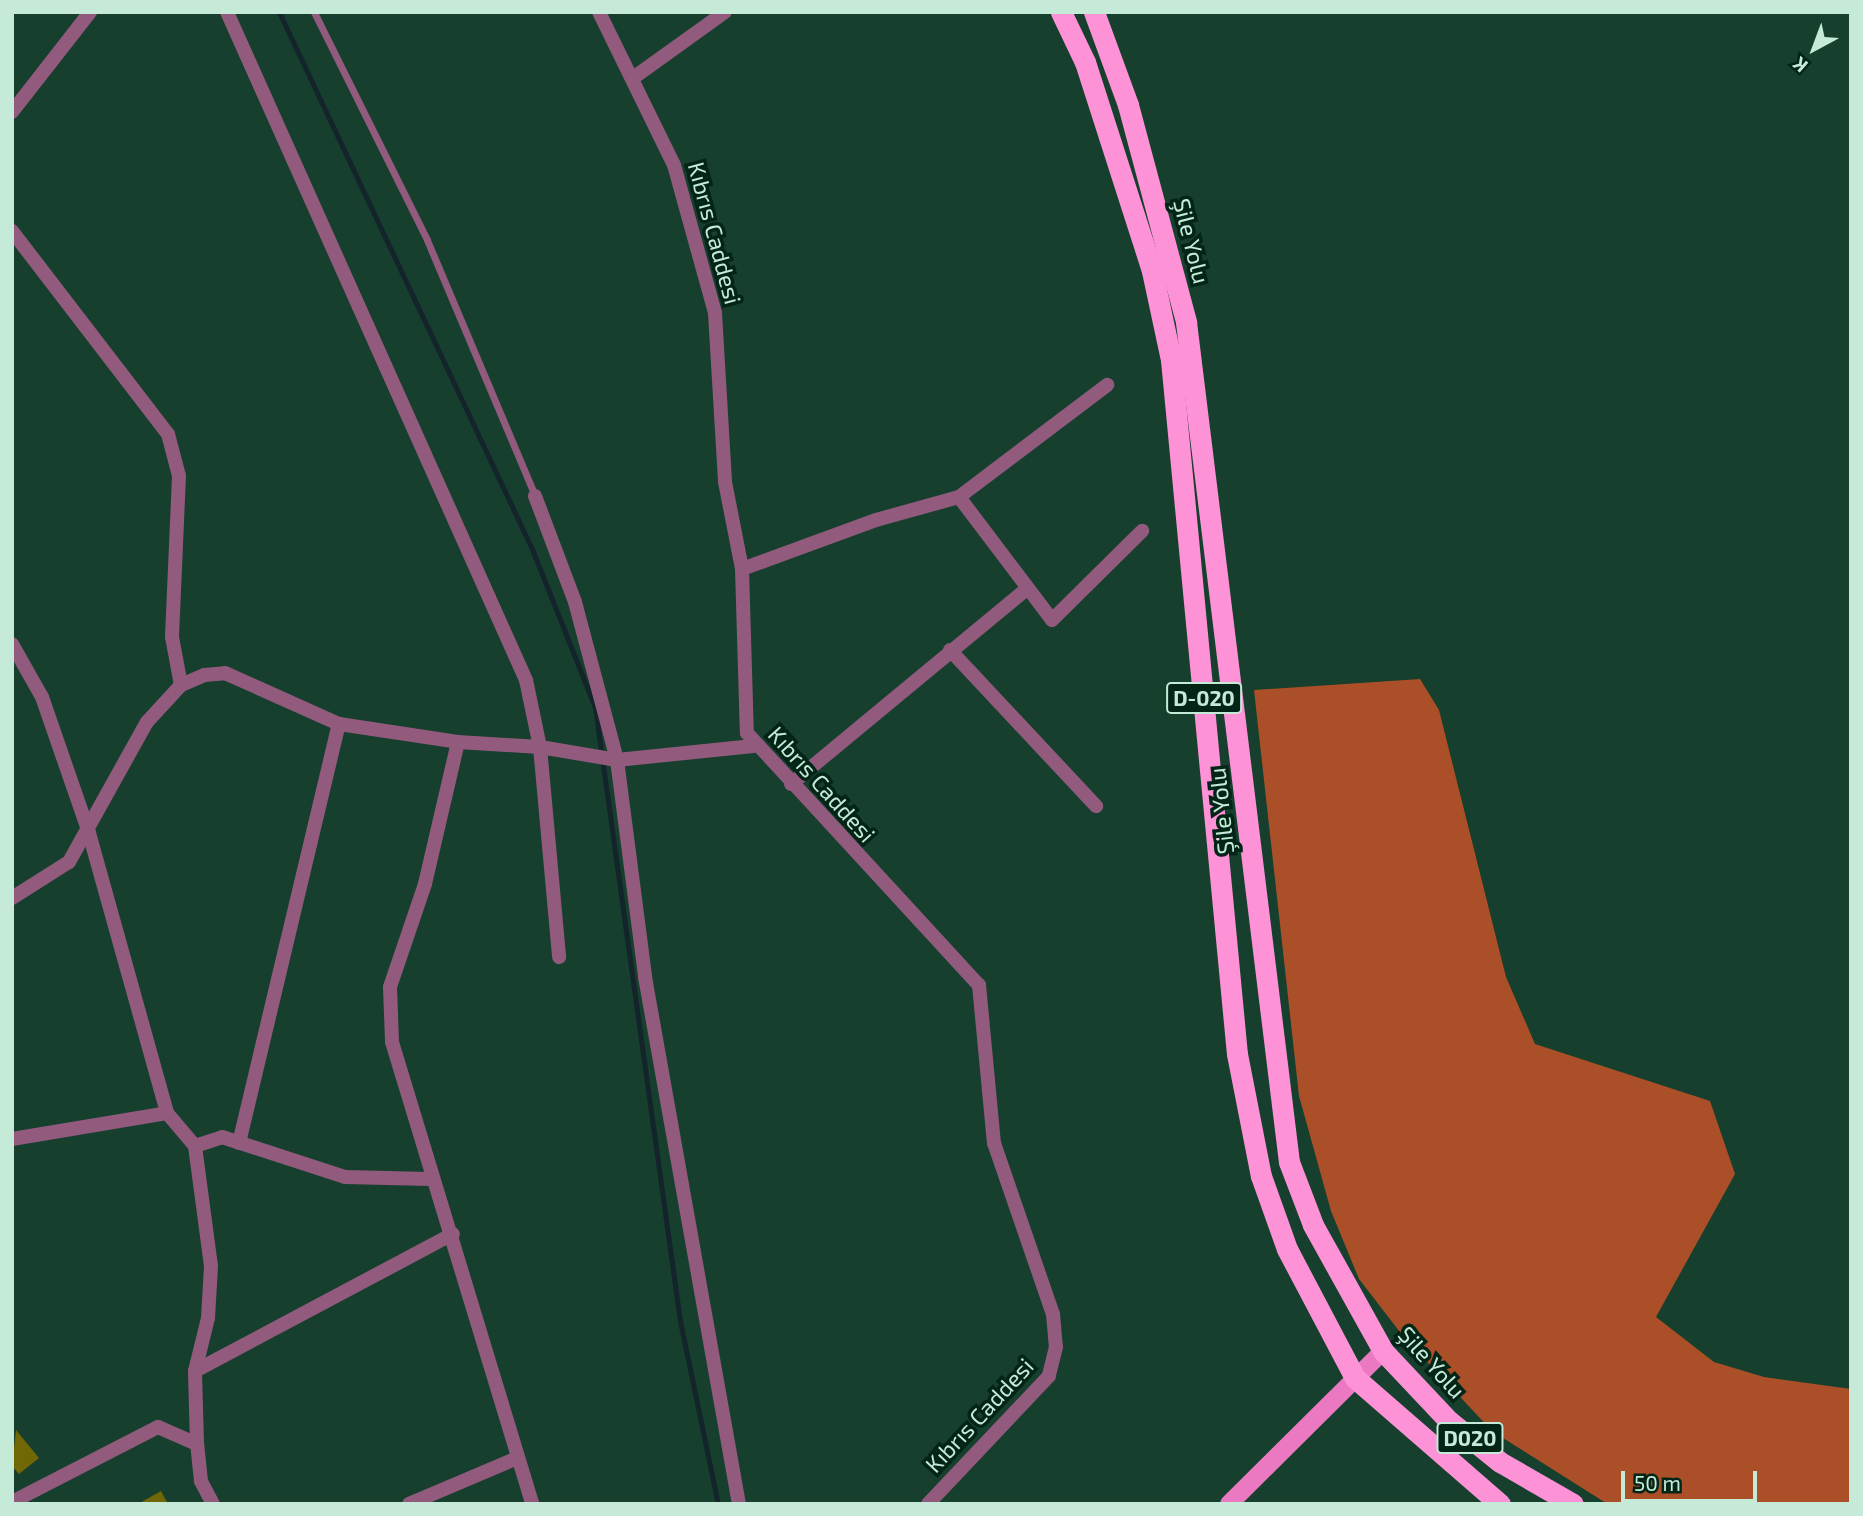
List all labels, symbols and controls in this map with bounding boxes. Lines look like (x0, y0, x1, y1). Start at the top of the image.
north arrow (1779, 14, 1849, 84)
text: K (1788, 53, 1812, 78)
street label: Kıbrıs Caddesi (683, 159, 747, 307)
street label: Şile Yolu (1168, 195, 1216, 287)
road number: D-020 (1166, 680, 1242, 716)
street label: Kıbrıs Caddesi (763, 721, 881, 847)
street label: Şile Yolu (1203, 766, 1239, 856)
street label: Şile Yolu (1392, 1320, 1472, 1404)
street label: Kıbrıs Caddesi (919, 1352, 1039, 1478)
road number: D020 (1435, 1420, 1505, 1456)
scale bar (1625, 1456, 1762, 1500)
text: 50 m (1634, 1470, 1681, 1495)

